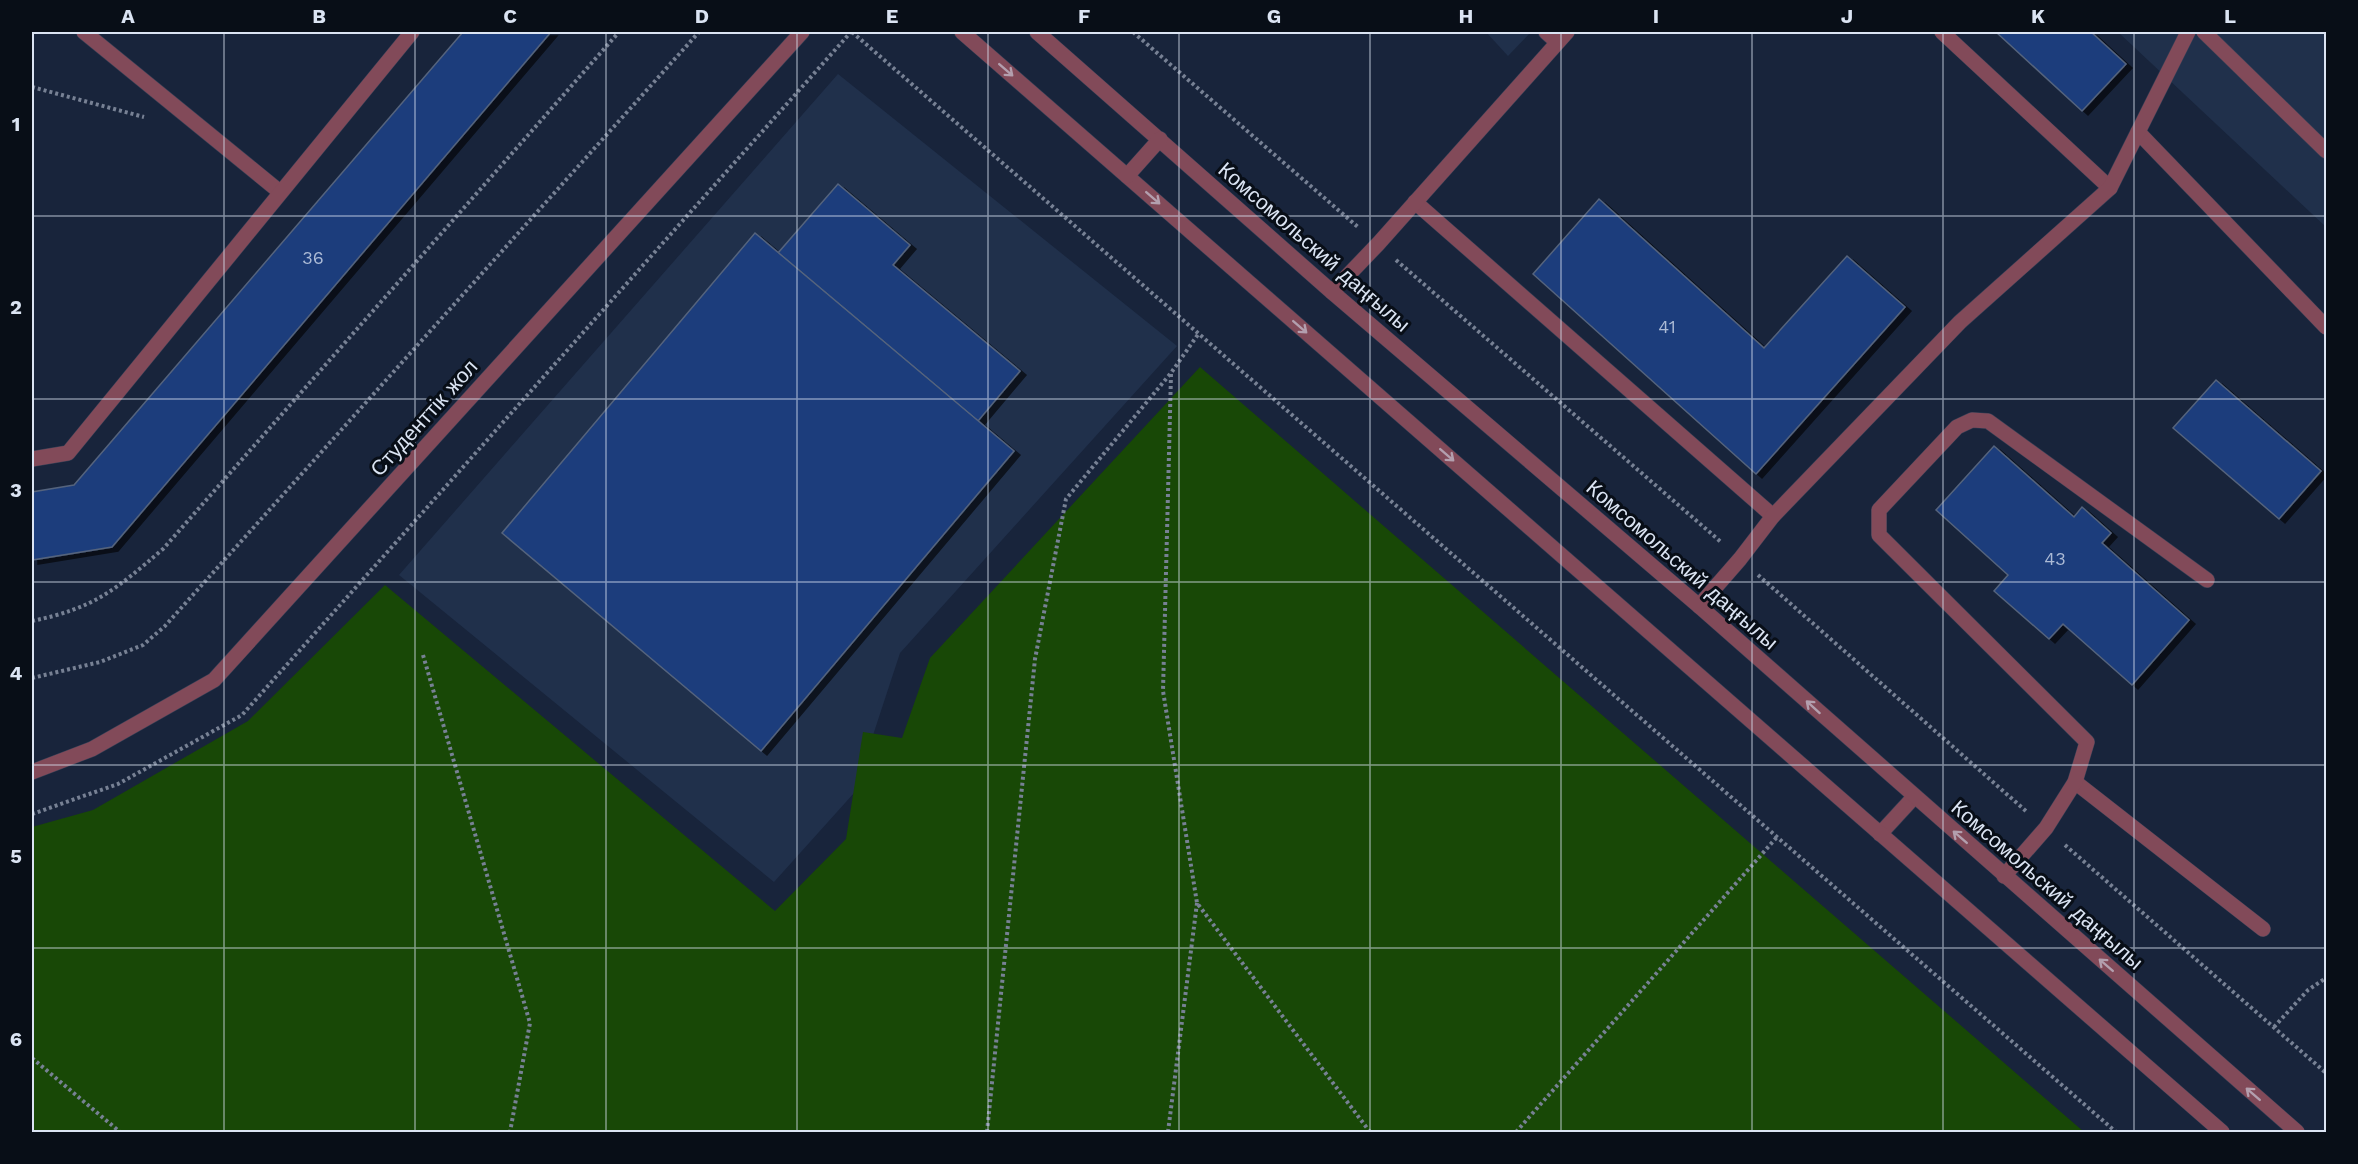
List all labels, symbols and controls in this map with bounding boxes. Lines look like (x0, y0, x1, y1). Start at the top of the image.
text: A (121, 4, 135, 28)
text: B (312, 4, 326, 28)
text: C (503, 4, 517, 28)
text: D (695, 4, 709, 28)
text: E (886, 4, 898, 28)
text: F (1078, 4, 1090, 28)
text: G (1267, 4, 1281, 28)
text: H (1459, 4, 1473, 28)
text: I (1653, 4, 1659, 28)
text: J (1841, 4, 1853, 28)
text: K (2031, 4, 2045, 28)
text: L (2224, 4, 2236, 28)
one-way arrow (998, 63, 1013, 77)
text: 1 (12, 112, 20, 136)
street label: Комсомольский даңғылы (1213, 157, 1415, 337)
one-way arrow (1145, 191, 1160, 205)
house number: 36 (302, 247, 324, 268)
text: 2 (10, 295, 22, 319)
house number: 41 (1658, 316, 1676, 337)
one-way arrow (1292, 320, 1308, 333)
street label: Студенттік жол (365, 354, 482, 481)
one-way arrow (1439, 448, 1454, 462)
street label: Комсомольский даңғылы (1581, 475, 1783, 655)
text: 3 (10, 478, 22, 502)
house number: 43 (2044, 548, 2066, 569)
text: 4 (10, 661, 23, 685)
one-way arrow (1806, 700, 1821, 714)
street label: Комсомольский даңғылы (1946, 795, 2148, 975)
one-way arrow (1952, 830, 1968, 844)
text: 5 (10, 844, 22, 868)
one-way arrow (2099, 958, 2114, 972)
text: 6 (10, 1027, 22, 1051)
one-way arrow (2245, 1087, 2260, 1101)

